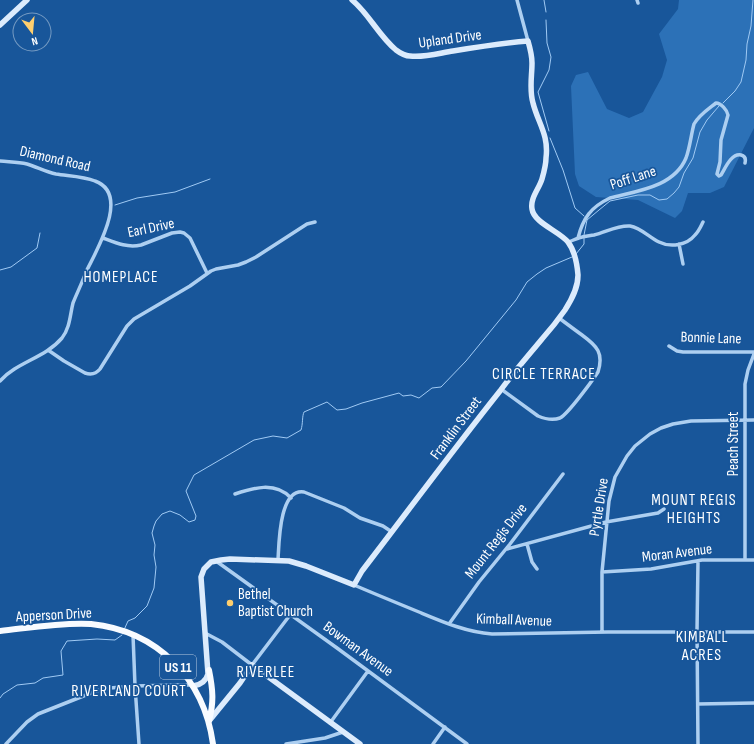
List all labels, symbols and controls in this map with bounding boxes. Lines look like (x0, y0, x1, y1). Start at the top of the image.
north arrow (12, 12, 52, 52)
street label: Upland Drive (417, 25, 483, 53)
text: N (30, 34, 39, 48)
street label: Diamond Road (18, 142, 92, 176)
street label: Poff Lane (608, 162, 658, 194)
street label: Earl Drive (126, 214, 176, 242)
district label: HOMEPLACE (83, 268, 159, 287)
street label: Bonnie Lane (680, 327, 742, 349)
district label: CIRCLE TERRACE (492, 365, 596, 384)
street label: Franklin Street (426, 392, 486, 463)
street label: Peach Street (724, 411, 743, 476)
street label: Pyrtle Drive (585, 476, 613, 538)
district label: MOUNT REGIS HEIGHTS (651, 491, 737, 528)
street label: Mount Regis Drive (461, 500, 531, 582)
street label: Moran Avenue (641, 539, 713, 567)
place label: Bethel Baptist Church (238, 585, 313, 621)
marker: Bethel Baptist Church (225, 598, 235, 608)
street label: Apperson Drive (15, 604, 92, 627)
street label: Kimball Avenue (476, 609, 552, 631)
street label: Bowman Avenue (319, 617, 397, 681)
district label: KIMBALL ACRES (676, 628, 728, 665)
road number: US 11 (160, 655, 196, 679)
district label: RIVERLEE (237, 663, 295, 682)
district label: RIVERLAND COURT (71, 682, 187, 701)

